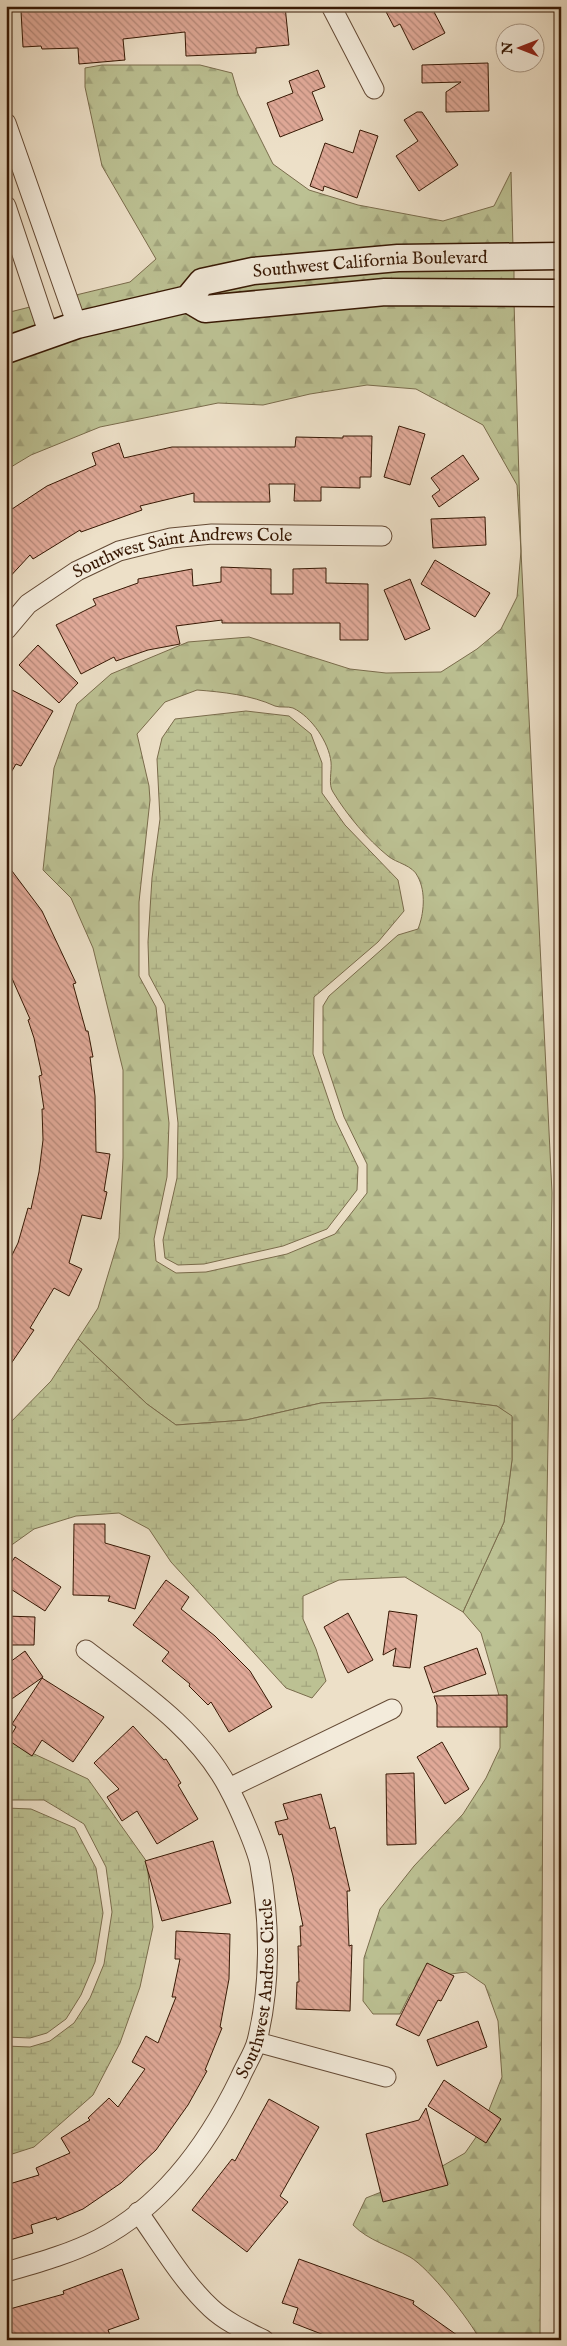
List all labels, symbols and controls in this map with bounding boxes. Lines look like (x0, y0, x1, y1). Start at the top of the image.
north arrow (494, 22, 544, 72)
text: N (499, 42, 517, 55)
street label: Southwest California Boulevard (252, 247, 488, 284)
street label: Southwest Saint Andrews Cole (69, 524, 292, 584)
street label: Southwest Andros Circle (231, 1897, 281, 2083)

